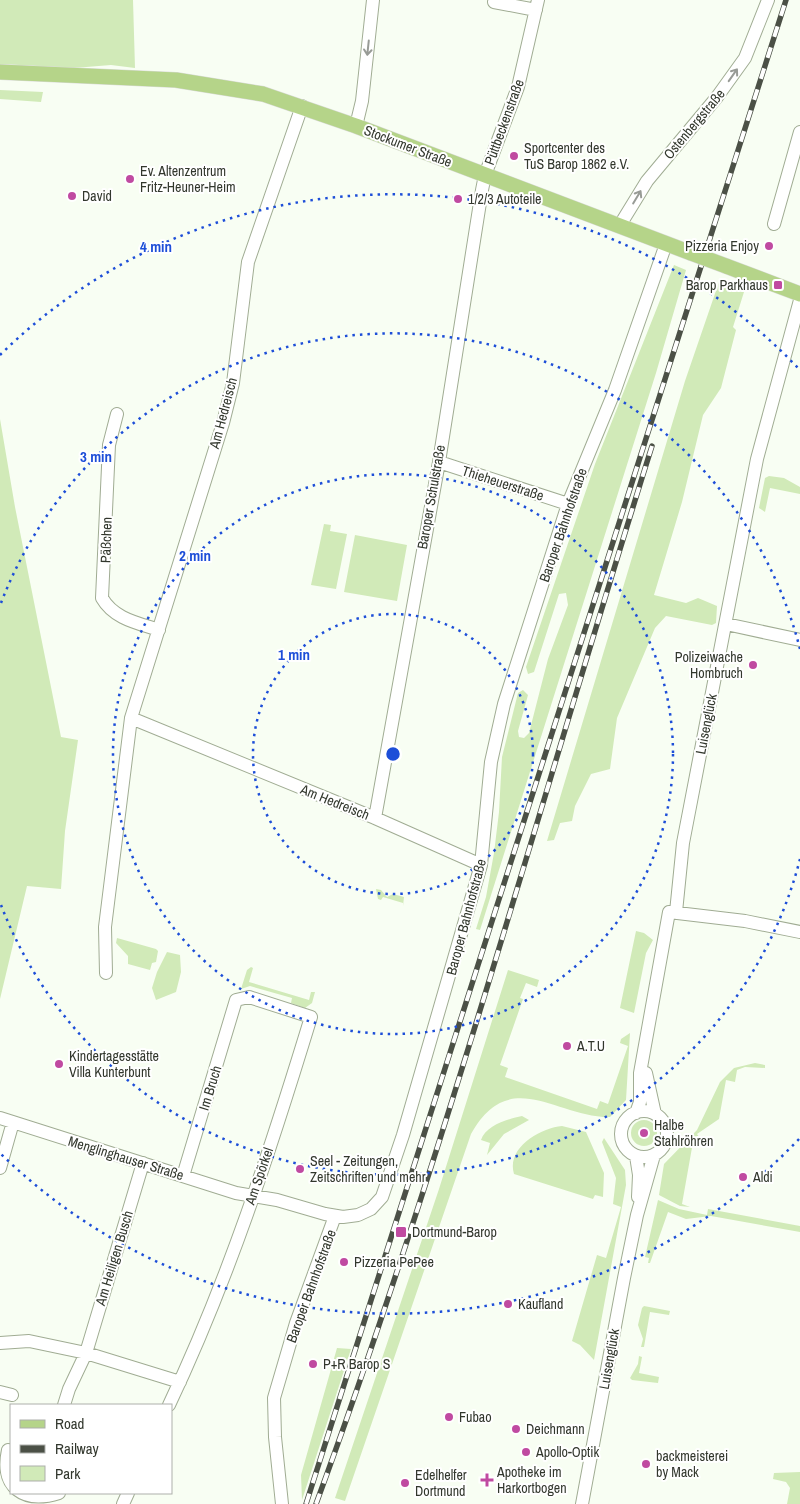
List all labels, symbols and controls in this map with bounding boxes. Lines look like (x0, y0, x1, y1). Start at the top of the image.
one-way arrow (363, 40, 373, 56)
one-way arrow (728, 68, 738, 82)
street label: Püttbeckenstraße (480, 77, 528, 167)
street label: Ostenbergstraße (659, 85, 729, 163)
street label: Stockumer Straße (362, 121, 454, 171)
place label: Sportcenter des TuS Barop 1862 e.V. (524, 139, 629, 173)
marker: Sportcenter des TuS Barop 1862 e.V. (508, 150, 520, 162)
place label: Ev. Altenzentrum Fritz-Heuner-Heim (140, 162, 236, 196)
marker: Ev. Altenzentrum Fritz-Heuner-Heim (124, 173, 136, 185)
place label: David (82, 187, 112, 205)
marker: David (66, 190, 78, 202)
place label: 1/2/3 Autoteile (468, 190, 541, 208)
one-way arrow (632, 190, 642, 204)
marker: 1/2/3 Autoteile (452, 193, 464, 205)
text: 4 min (140, 236, 172, 257)
place label: Pizzeria Enjoy (685, 237, 759, 255)
marker: Pizzeria Enjoy (763, 240, 775, 252)
place label: Barop Parkhaus (686, 276, 768, 294)
marker: Barop Parkhaus (772, 279, 784, 291)
street label: Am Hedreisch (205, 376, 241, 451)
street label: Baroper Schulstraße (413, 444, 449, 550)
text: 3 min (80, 446, 112, 467)
street label: Thieheuerstraße (460, 461, 546, 505)
street label: Baroper Bahnhofstraße (535, 466, 591, 584)
street label: Päßchen (96, 517, 116, 563)
text: 2 min (179, 545, 211, 566)
text: 1 min (278, 644, 310, 665)
place label: Polizeiwache Hombruch (675, 648, 743, 682)
marker: Polizeiwache Hombruch (747, 659, 759, 671)
street label: Luisenglück (691, 692, 721, 756)
centre of rings (384, 745, 402, 763)
street label: Am Hedreisch (297, 780, 372, 824)
street label: Baroper Bahnhofstraße (442, 857, 490, 977)
place label: A.T.U (576, 1037, 605, 1055)
marker: A.T.U (561, 1040, 573, 1052)
place label: Kindertagesstätte Villa Kunterbunt (69, 1047, 159, 1081)
marker: Kindertagesstätte Villa Kunterbunt (53, 1058, 65, 1070)
street label: Im Bruch (195, 1063, 225, 1113)
place label: Halbe Stahlröhren (654, 1116, 713, 1150)
marker: Halbe Stahlröhren (638, 1127, 650, 1139)
street label: Menglinghauser Straße (66, 1132, 186, 1184)
street label: Am Spörkel (241, 1145, 277, 1208)
place label: Seel - Zeitungen, Zeitschriften und mehr (310, 1152, 426, 1186)
marker: Seel - Zeitungen, Zeitschriften und mehr (294, 1163, 306, 1175)
place label: Aldi (752, 1168, 773, 1186)
marker: Aldi (737, 1171, 749, 1183)
street label: Am Heiligen Busch (91, 1208, 137, 1309)
place label: Dortmund-Barop (412, 1223, 497, 1241)
marker: Dortmund-Barop (394, 1225, 408, 1239)
street label: Baroper Bahnhofstraße (282, 1227, 340, 1345)
place label: Pizzeria PePee (354, 1253, 434, 1271)
marker: Pizzeria PePee (338, 1256, 350, 1268)
place label: Kaufland (518, 1295, 563, 1313)
marker: Kaufland (502, 1298, 514, 1310)
street label: Luisenglück (595, 1327, 623, 1391)
place label: P+R Barop S (323, 1355, 391, 1373)
marker: P+R Barop S (307, 1358, 319, 1370)
legend (10, 1404, 172, 1494)
place label: Fubao (459, 1408, 492, 1426)
marker: Fubao (443, 1411, 455, 1423)
text: Road (55, 1413, 84, 1434)
place label: Deichmann (526, 1420, 585, 1438)
marker: Deichmann (510, 1423, 522, 1435)
text: Railway (55, 1438, 100, 1459)
place label: Apollo-Optik (535, 1443, 599, 1461)
marker: Apollo-Optik (520, 1446, 532, 1458)
place label: backmeisterei by Mack (656, 1447, 728, 1481)
marker: backmeisterei by Mack (640, 1458, 652, 1470)
text: Park (55, 1463, 81, 1484)
place label: Apotheke im Harkortbogen (496, 1463, 567, 1497)
place label: Edelhelfer Dortmund (415, 1466, 467, 1500)
marker: Apotheke im Harkortbogen (481, 1474, 493, 1486)
marker: Edelhelfer Dortmund (399, 1477, 411, 1489)

